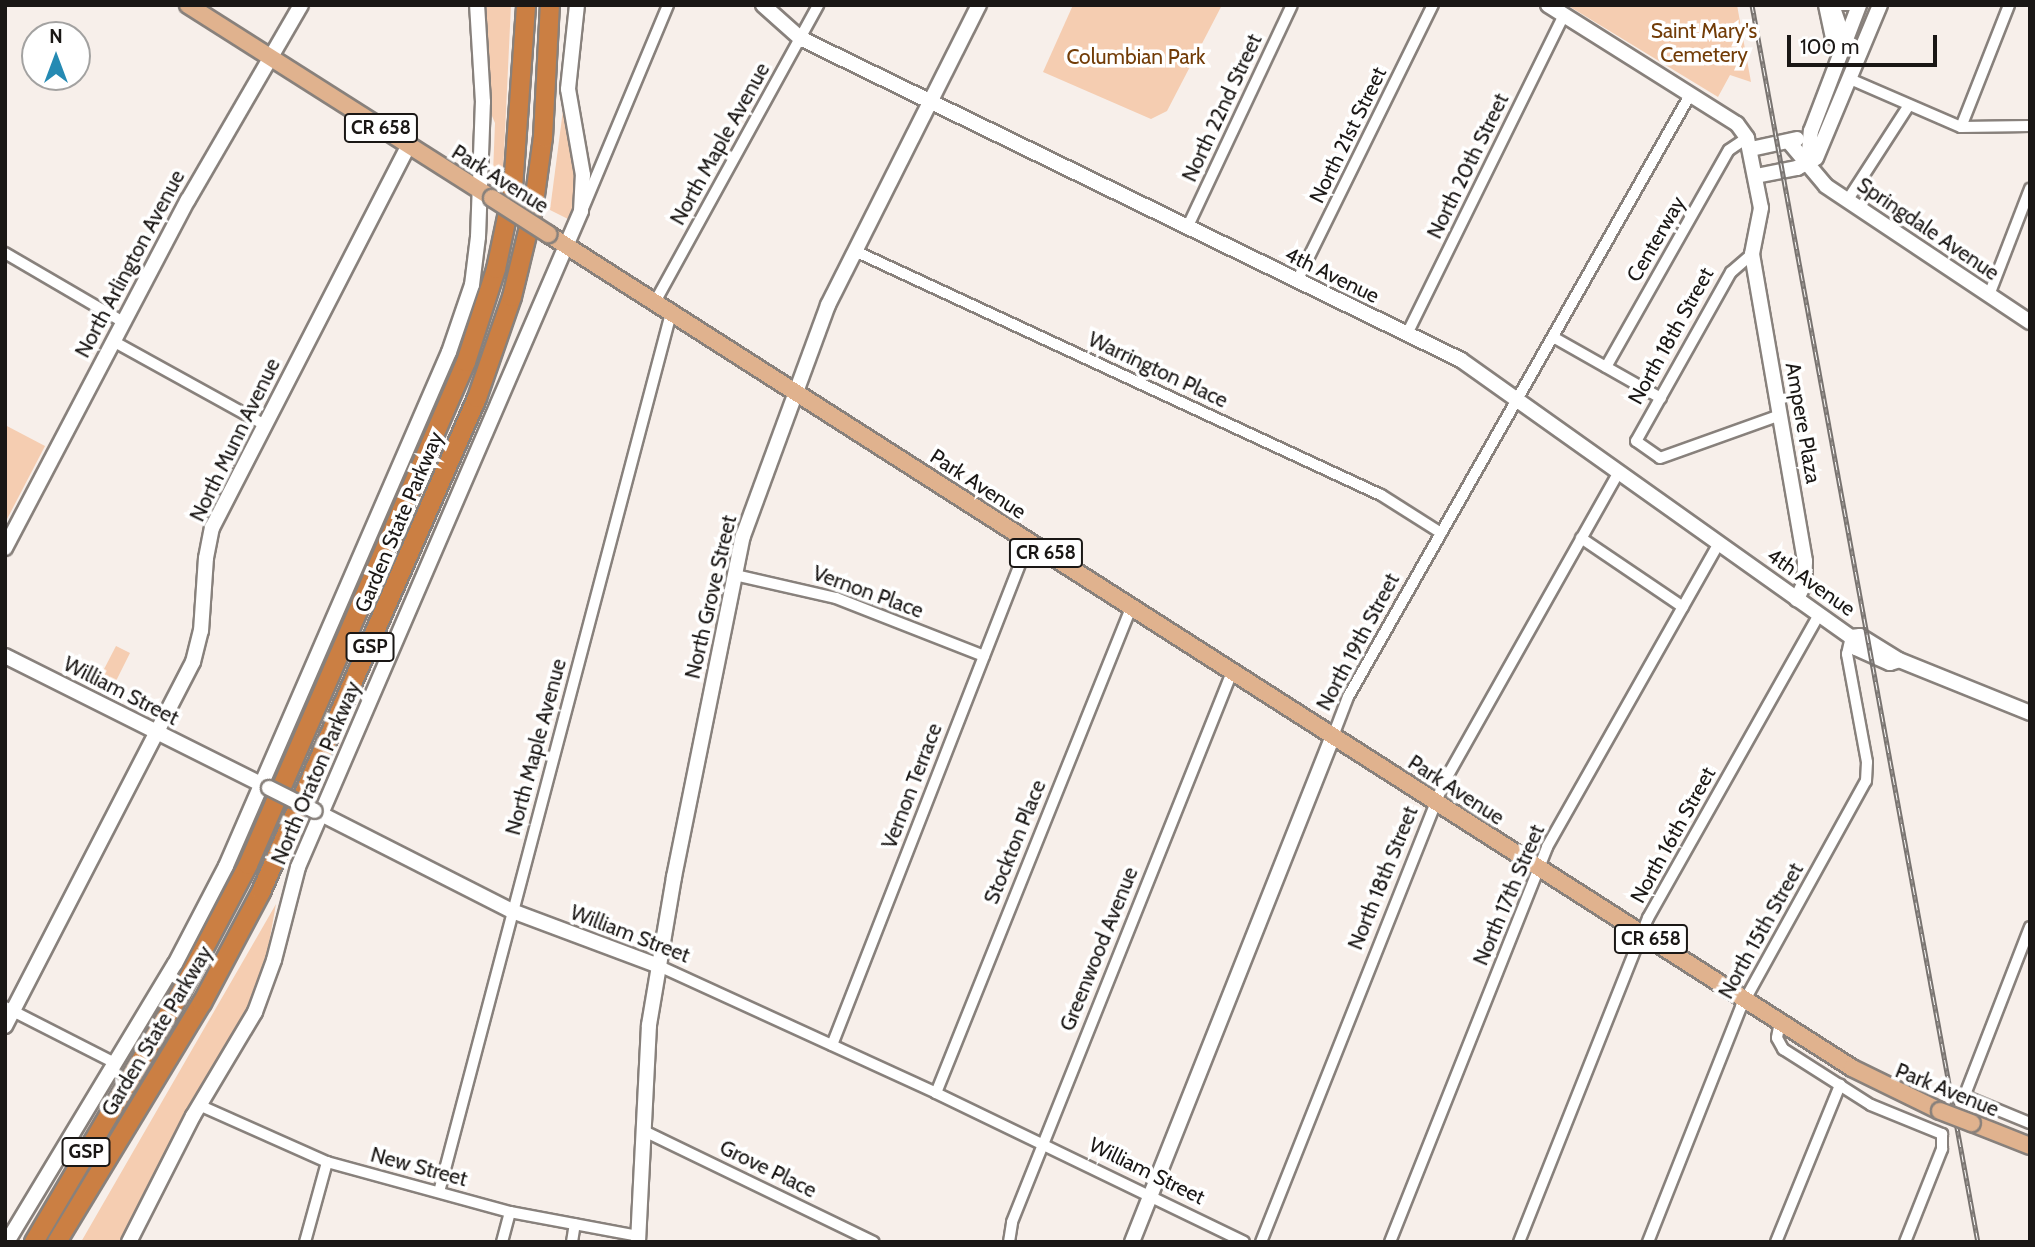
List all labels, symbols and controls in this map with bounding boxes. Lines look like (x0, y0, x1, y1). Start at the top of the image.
park label: Saint Mary's Cemetery (1651, 18, 1757, 68)
north arrow (21, 21, 91, 91)
scale bar (1790, 21, 1940, 65)
text: N (49, 25, 63, 48)
street label: North 22nd Street (1177, 30, 1267, 186)
text: 100 m (1800, 34, 1859, 59)
park label: Columbian Park (1066, 44, 1206, 70)
street label: North Maple Avenue (665, 59, 775, 229)
street label: North 21st Street (1304, 63, 1392, 207)
street label: North 20th Street (1422, 89, 1514, 243)
road number: CR 658 (342, 112, 420, 144)
street label: Park Avenue (447, 139, 553, 219)
street label: North Arlington Avenue (70, 166, 190, 362)
street label: Springdale Avenue (1852, 172, 2004, 286)
street label: Centerway (1621, 192, 1691, 286)
street label: 4th Avenue (1281, 241, 1383, 309)
street label: North 18th Street (1623, 263, 1719, 409)
street label: Warrington Place (1084, 327, 1232, 413)
street label: North Munn Avenue (185, 354, 285, 526)
street label: Ampere Plaza (1780, 360, 1826, 486)
street label: Garden State Parkway (349, 428, 449, 616)
street label: Park Avenue (925, 444, 1031, 524)
street label: North Grove Street (680, 513, 742, 681)
road number: CR 658 (1007, 538, 1084, 568)
street label: 4th Avenue (1762, 542, 1860, 622)
street label: Vernon Place (809, 560, 927, 624)
street label: North 19th Street (1311, 569, 1405, 715)
road number: GSP (346, 632, 394, 662)
street label: William Street (59, 651, 183, 731)
street label: North Maple Avenue (500, 656, 572, 838)
street label: North Oraton Parkway (266, 678, 366, 868)
street label: Vernon Terrace (877, 720, 947, 852)
street label: Park Avenue (1403, 750, 1509, 830)
street label: North 16th Street (1625, 763, 1721, 907)
street label: Stockton Place (979, 776, 1051, 908)
street label: North 18th Street (1343, 803, 1423, 953)
street label: North 17th Street (1468, 821, 1550, 969)
street label: North 15th Street (1713, 859, 1809, 1003)
street label: Greenwood Avenue (1055, 863, 1143, 1035)
street label: William Street (567, 900, 693, 968)
road number: CR 658 (1612, 923, 1690, 954)
street label: Garden State Parkway (96, 941, 218, 1121)
street label: Park Avenue (1892, 1058, 2002, 1122)
street label: William Street (1085, 1132, 1209, 1210)
street label: Grove Place (716, 1135, 820, 1203)
road number: GSP (62, 1136, 110, 1168)
street label: New Street (368, 1142, 470, 1192)

